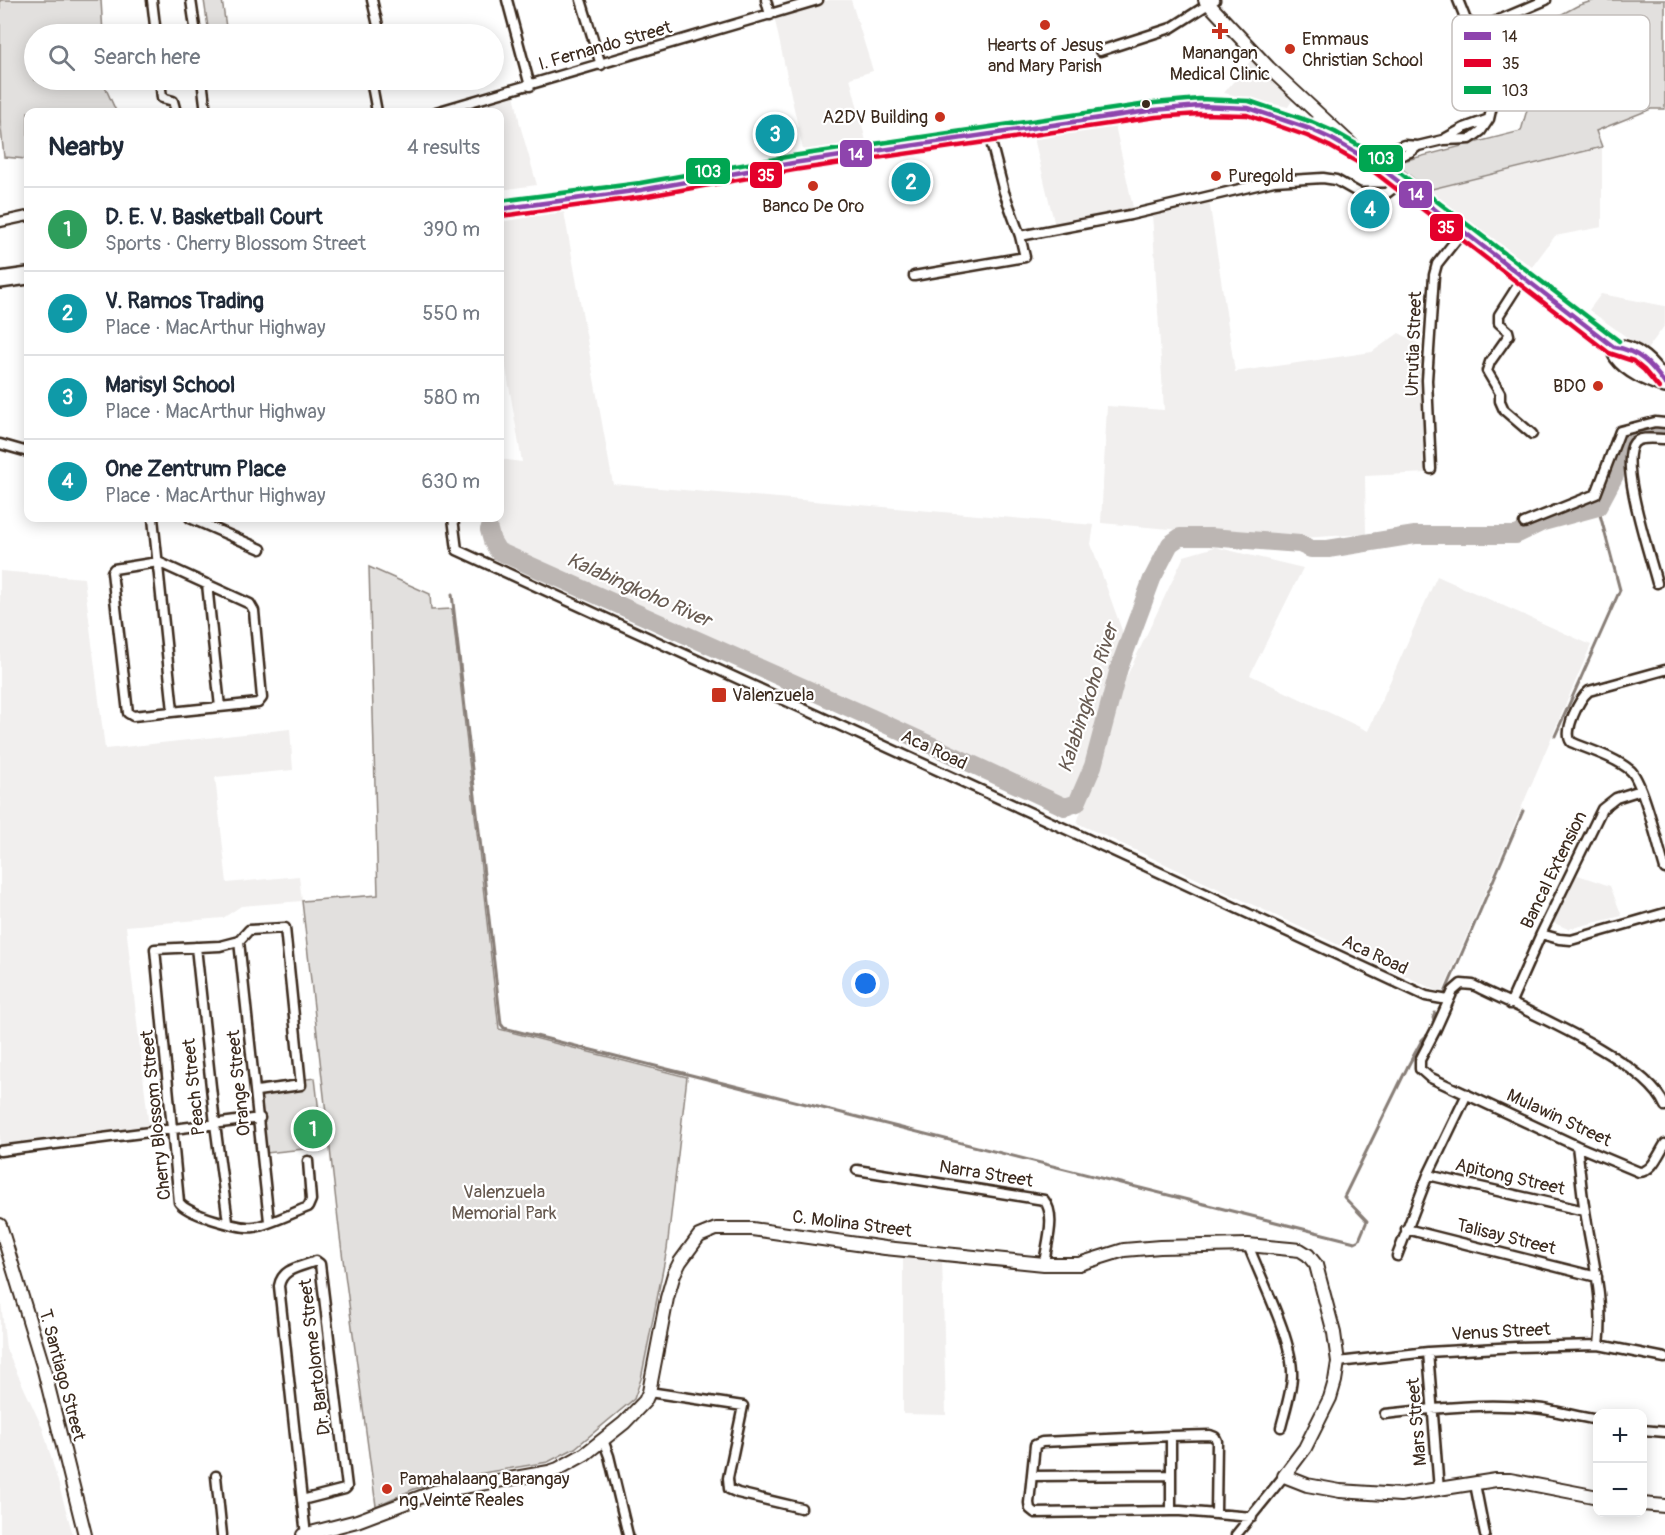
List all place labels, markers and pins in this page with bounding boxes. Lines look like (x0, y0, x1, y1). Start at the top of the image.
marker: Hearts of Jesus and Mary Parish (1038, 18, 1052, 32)
marker: Manangan Medical Clinic (1211, 22, 1229, 40)
place label: Emmaus Christian School (1302, 28, 1423, 72)
place label: Hearts of Jesus and Mary Parish (987, 34, 1103, 78)
place label: Manangan Medical Clinic (1170, 42, 1270, 86)
marker: Emmaus Christian School (1283, 42, 1297, 56)
unlabelled marker (1140, 98, 1152, 110)
place label: A2DV Building (822, 106, 928, 129)
marker: A2DV Building (933, 110, 947, 124)
pin: 3 (756, 112, 794, 156)
pin: 2 (892, 160, 930, 204)
place label: Puregold (1228, 165, 1294, 188)
marker: Puregold (1209, 169, 1223, 183)
marker: Banco De Oro (806, 179, 820, 193)
pin: 4 (1350, 186, 1390, 232)
place label: Banco De Oro (762, 195, 864, 218)
place label: BDO (1553, 375, 1586, 398)
marker: BDO (1591, 379, 1605, 393)
place label: Valenzuela (732, 684, 814, 707)
marker: Valenzuela (710, 686, 728, 704)
pin: 1 (294, 1106, 332, 1152)
place label: Pamahalaang Barangay ng Veinte Reales (399, 1468, 570, 1512)
marker: Pamahalaang Barangay ng Veinte Reales (380, 1482, 394, 1496)

